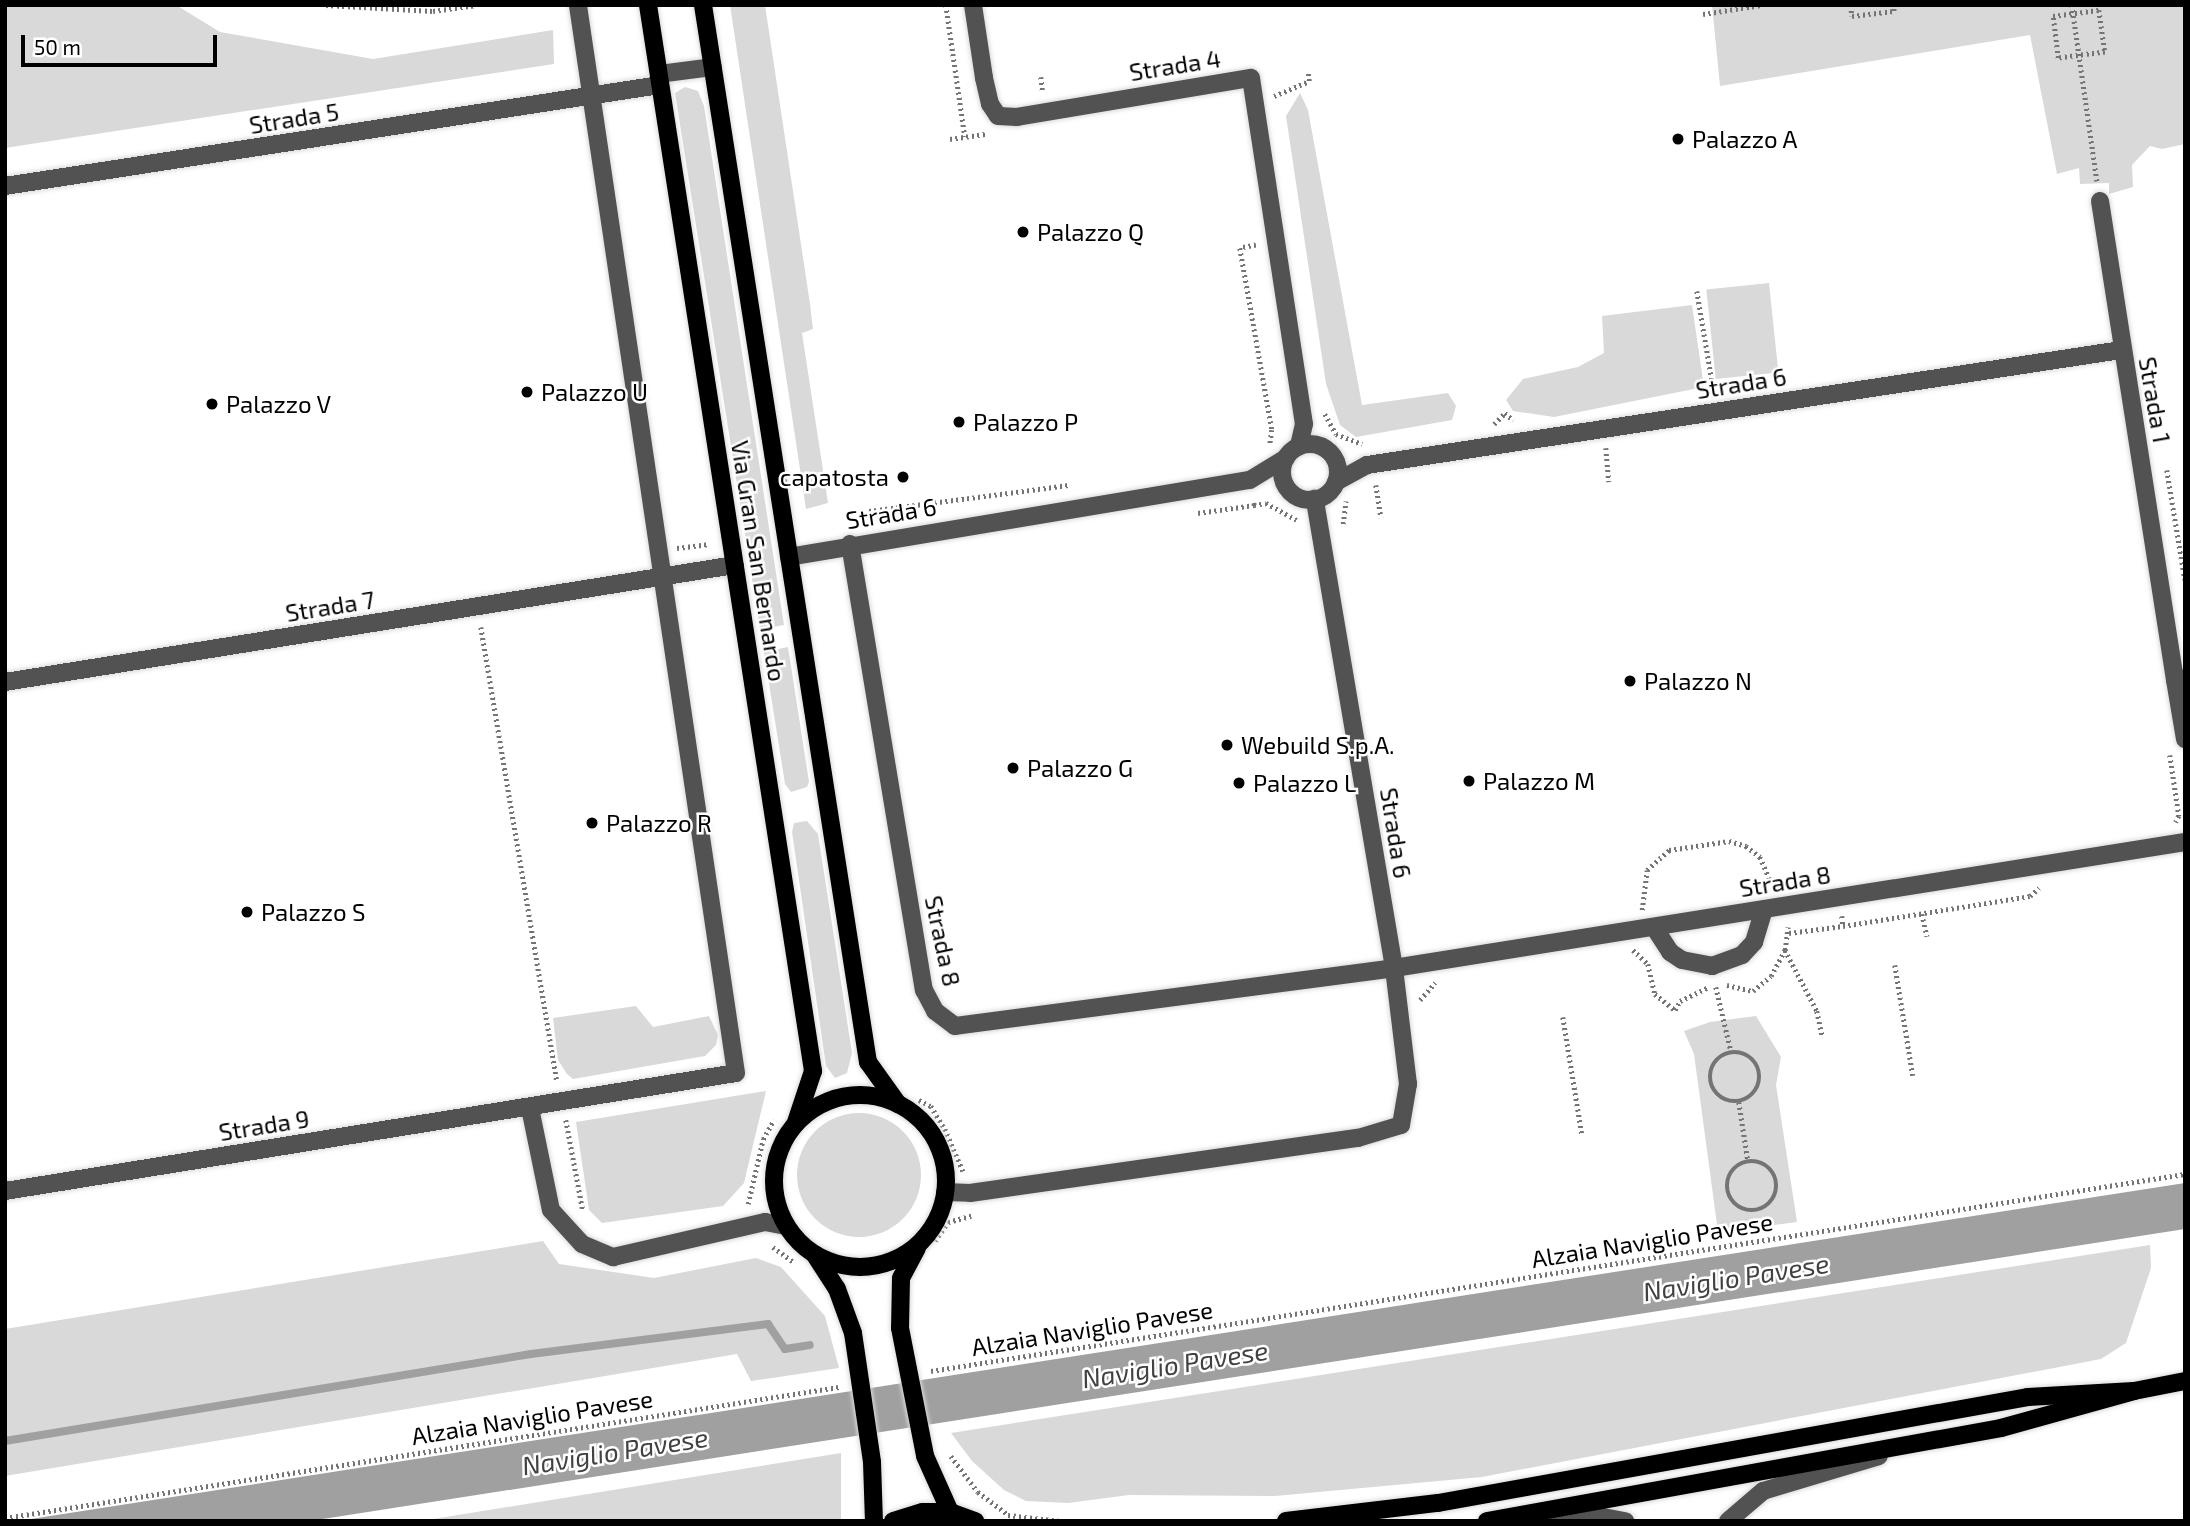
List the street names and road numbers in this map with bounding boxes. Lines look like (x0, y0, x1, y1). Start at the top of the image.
street label: Strada 4 (1127, 44, 1223, 86)
street label: Strada 5 (247, 97, 341, 139)
street label: Strada 1 (2133, 355, 2177, 445)
street label: Strada 6 (1694, 362, 1788, 404)
street label: Via Gran San Bernardo (726, 439, 792, 683)
street label: Strada 6 (844, 492, 938, 534)
street label: Strada 7 (283, 585, 377, 627)
street label: Strada 6 (1375, 786, 1417, 880)
street label: Strada 8 (1737, 860, 1833, 902)
street label: Strada 8 (919, 893, 967, 989)
street label: Strada 9 (217, 1104, 311, 1146)
street label: Alzaia Naviglio Pavese (1529, 1207, 1775, 1273)
street label: Alzaia Naviglio Pavese (969, 1295, 1215, 1361)
street label: Alzaia Naviglio Pavese (409, 1384, 655, 1450)

